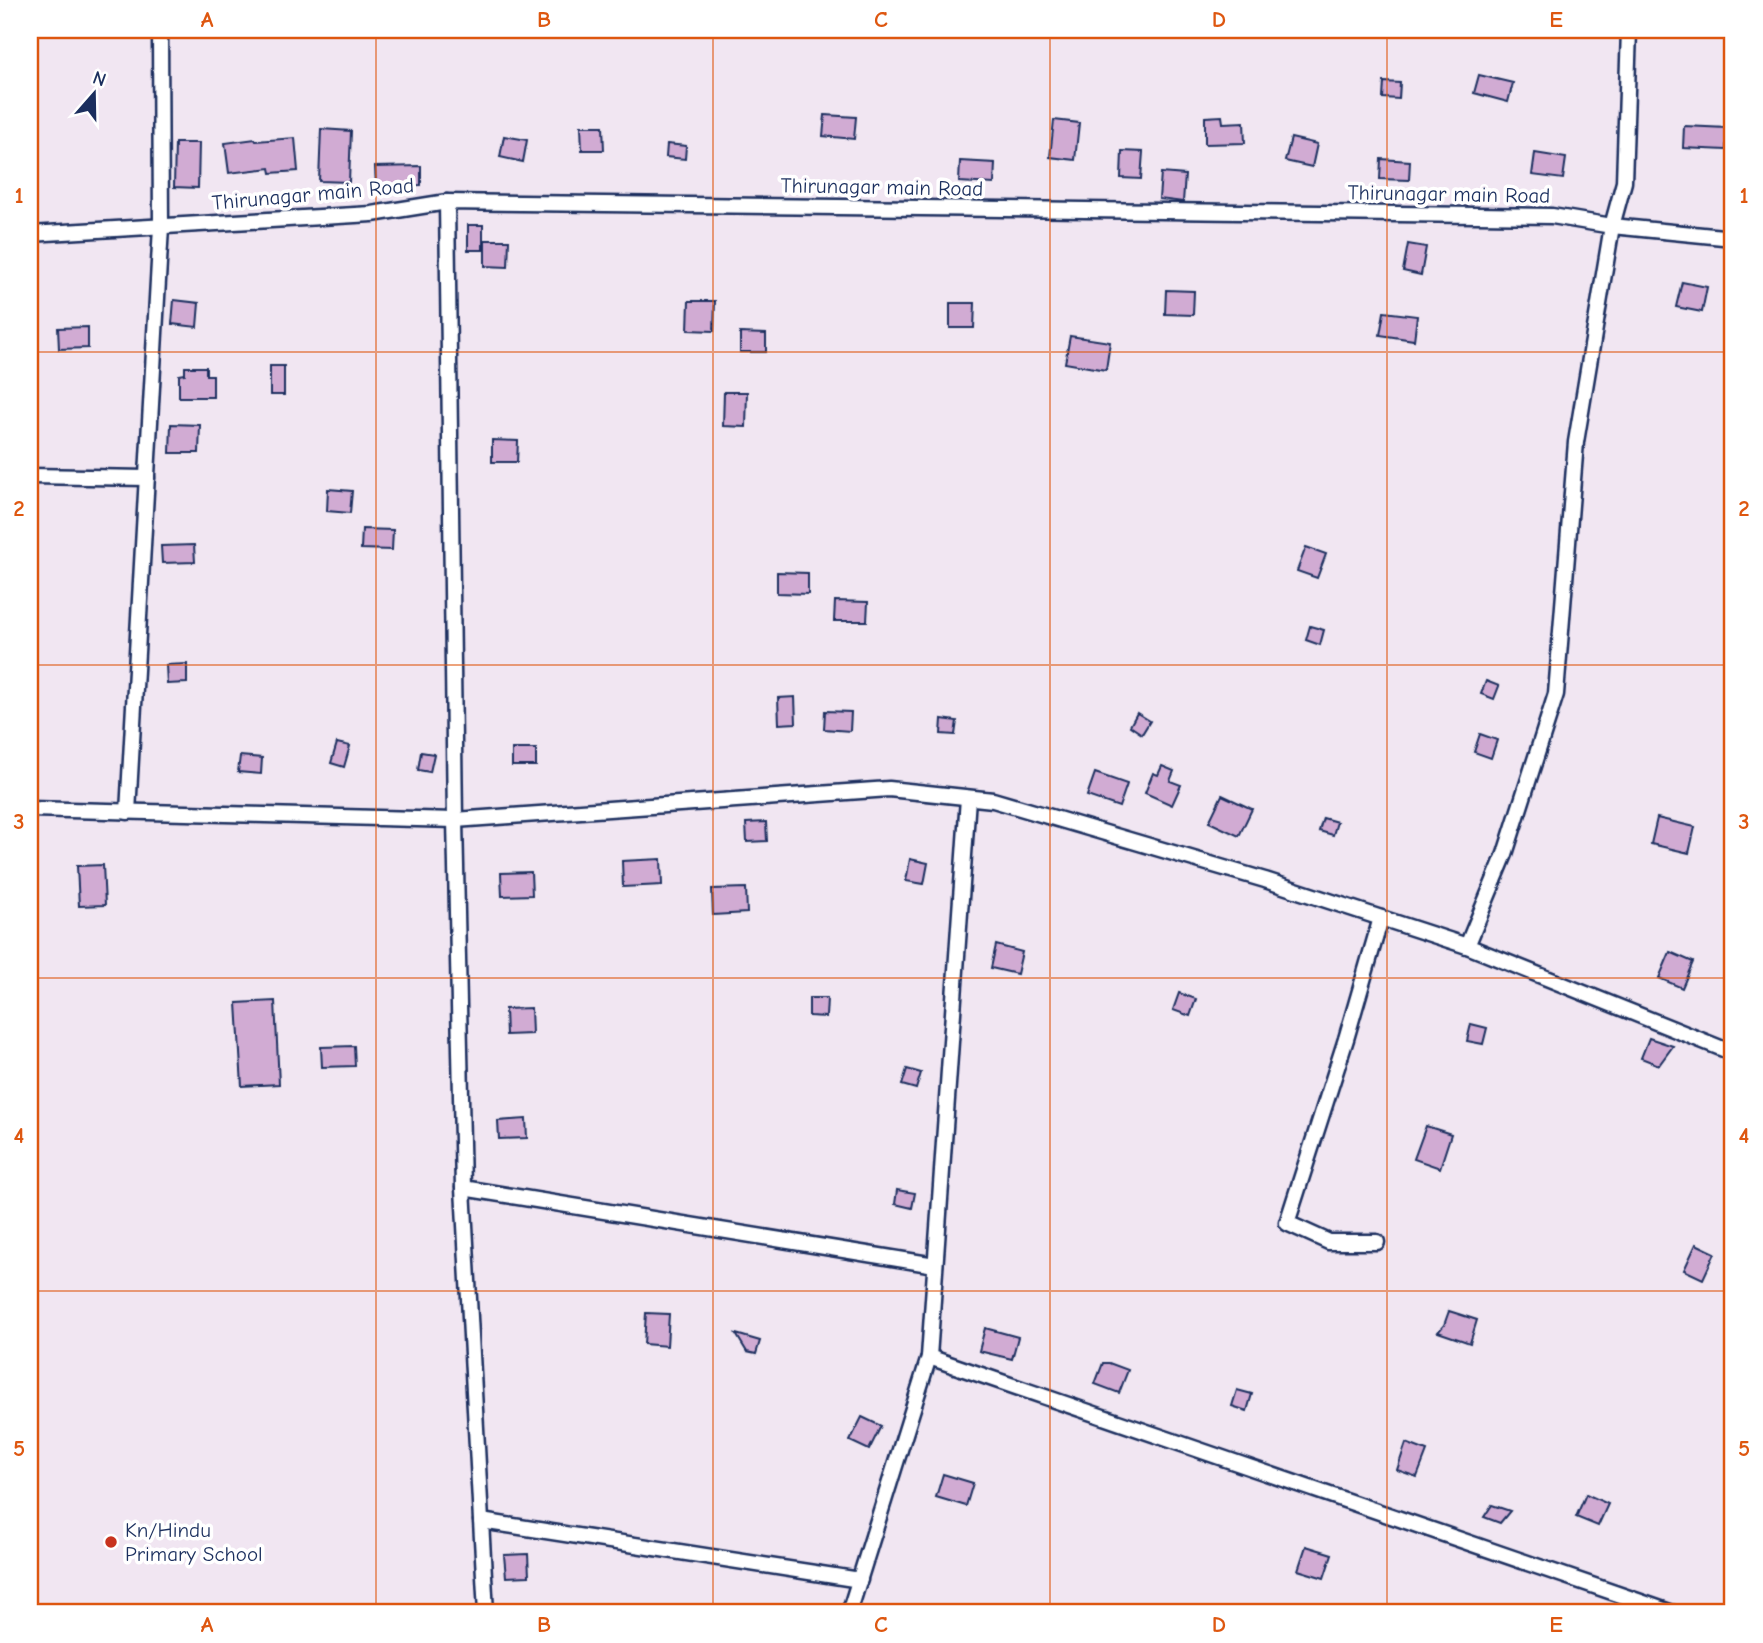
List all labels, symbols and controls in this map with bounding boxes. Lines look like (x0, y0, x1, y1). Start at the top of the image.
text: A (201, 6, 214, 33)
text: B (537, 6, 551, 33)
text: C (874, 6, 888, 33)
text: D (1212, 6, 1226, 33)
text: E (1549, 6, 1563, 33)
north arrow (60, 60, 130, 130)
text: N (90, 67, 109, 91)
street label: Thirunagar main Road (211, 173, 415, 215)
street label: Thirunagar main Road (780, 173, 984, 201)
street label: Thirunagar main Road (1347, 180, 1551, 208)
text: 1 (14, 182, 24, 209)
text: 1 (1739, 182, 1749, 209)
text: 2 (13, 495, 25, 522)
text: 2 (1738, 495, 1750, 522)
text: 3 (13, 808, 25, 835)
text: 3 (1738, 808, 1750, 835)
text: 4 (14, 1122, 25, 1149)
text: 4 (1739, 1122, 1750, 1149)
text: 5 (13, 1435, 25, 1462)
text: 5 (1738, 1435, 1750, 1462)
place label: Kn/Hindu Primary School (125, 1518, 263, 1566)
marker: Kn/Hindu Primary School (103, 1534, 119, 1550)
text: A (201, 1611, 214, 1638)
text: B (537, 1611, 551, 1638)
text: C (874, 1611, 888, 1638)
text: D (1212, 1611, 1226, 1638)
text: E (1549, 1611, 1563, 1638)

